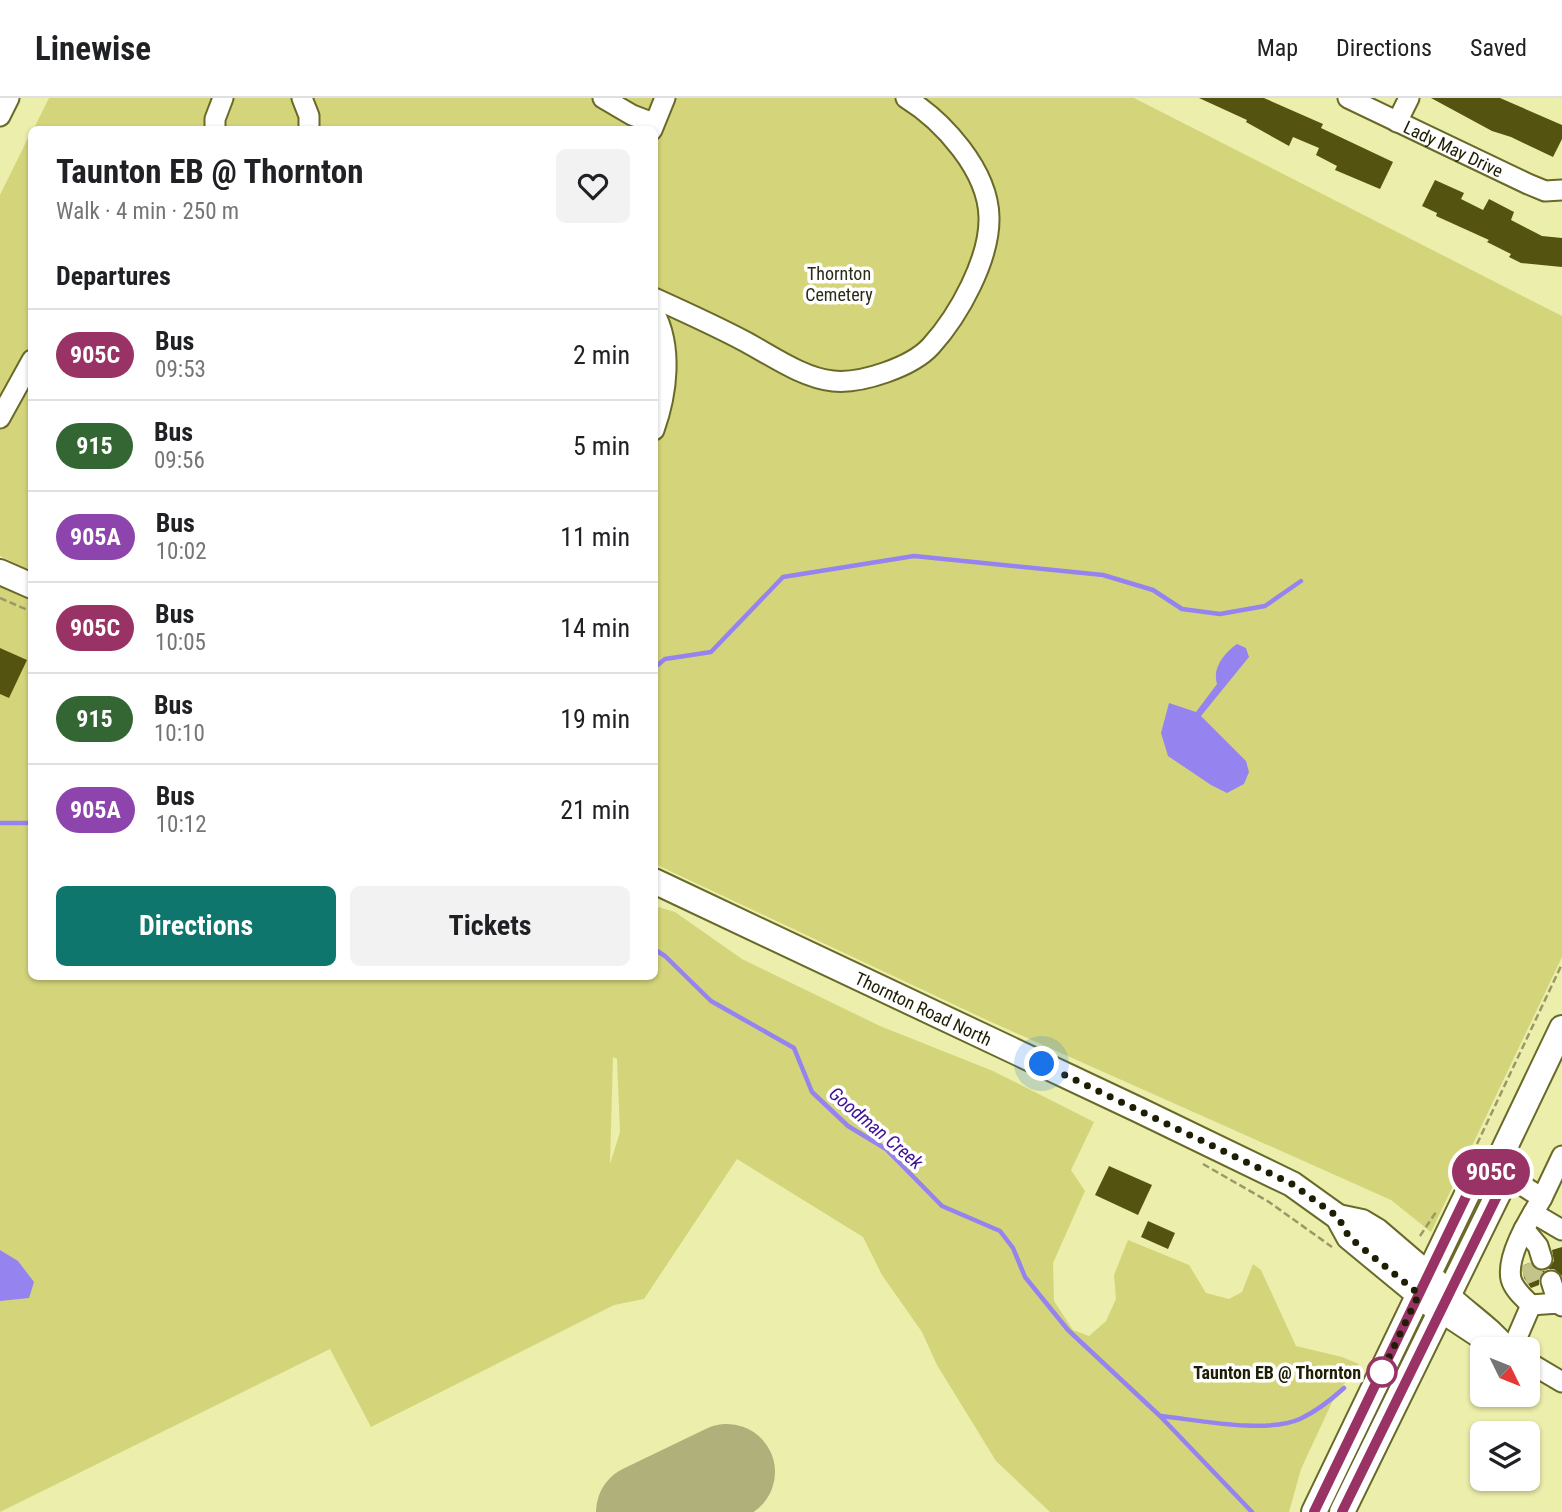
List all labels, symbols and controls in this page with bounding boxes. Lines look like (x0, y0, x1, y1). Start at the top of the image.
text: Linewise (35, 29, 151, 68)
text: Map (1257, 34, 1298, 62)
text: Directions (1336, 34, 1432, 62)
text: Saved (1470, 34, 1527, 62)
street label: Lady May Drive (1401, 116, 1507, 181)
button: heart (556, 149, 630, 223)
text: Taunton EB @ Thornton (56, 152, 363, 191)
text: Walk · 4 min · 250 m (56, 198, 239, 225)
text: Departures (56, 261, 171, 291)
park label: Thornton Cemetery (805, 263, 873, 305)
text: Bus (155, 326, 194, 356)
text: 2 min (573, 340, 630, 370)
text: 905C (70, 341, 120, 369)
text: 09:53 (155, 356, 206, 383)
text: Bus (154, 417, 193, 447)
text: 5 min (573, 431, 630, 461)
text: 915 (76, 432, 113, 460)
text: 09:56 (154, 447, 205, 474)
text: Bus (156, 508, 195, 538)
text: 11 min (560, 522, 630, 552)
text: 905A (70, 523, 121, 551)
text: 10:02 (156, 538, 207, 565)
text: Bus (155, 599, 194, 629)
text: 14 min (560, 613, 630, 643)
text: 905C (70, 614, 120, 642)
text: 10:05 (155, 629, 206, 656)
text: Bus (154, 690, 193, 720)
text: 19 min (560, 704, 630, 734)
text: 915 (76, 705, 113, 733)
text: 10:10 (154, 720, 205, 747)
text: Bus (156, 781, 195, 811)
text: 21 min (560, 795, 630, 825)
text: 905A (70, 796, 121, 824)
text: 10:12 (156, 811, 207, 838)
button: Directions (56, 886, 336, 966)
button: Tickets (350, 886, 630, 966)
street label: Thornton Road North (852, 967, 995, 1050)
your location (1024, 1046, 1059, 1081)
water label: Goodman Creek (824, 1082, 928, 1175)
line badge: 905C (1442, 1149, 1540, 1195)
text: 905C (1466, 1158, 1516, 1186)
north arrow (1470, 1337, 1540, 1407)
map controls (1470, 1337, 1540, 1491)
marker: Taunton EB @ Thornton (1367, 1357, 1397, 1387)
place label: Taunton EB @ Thornton (1193, 1362, 1361, 1383)
button: layers (1470, 1421, 1540, 1491)

